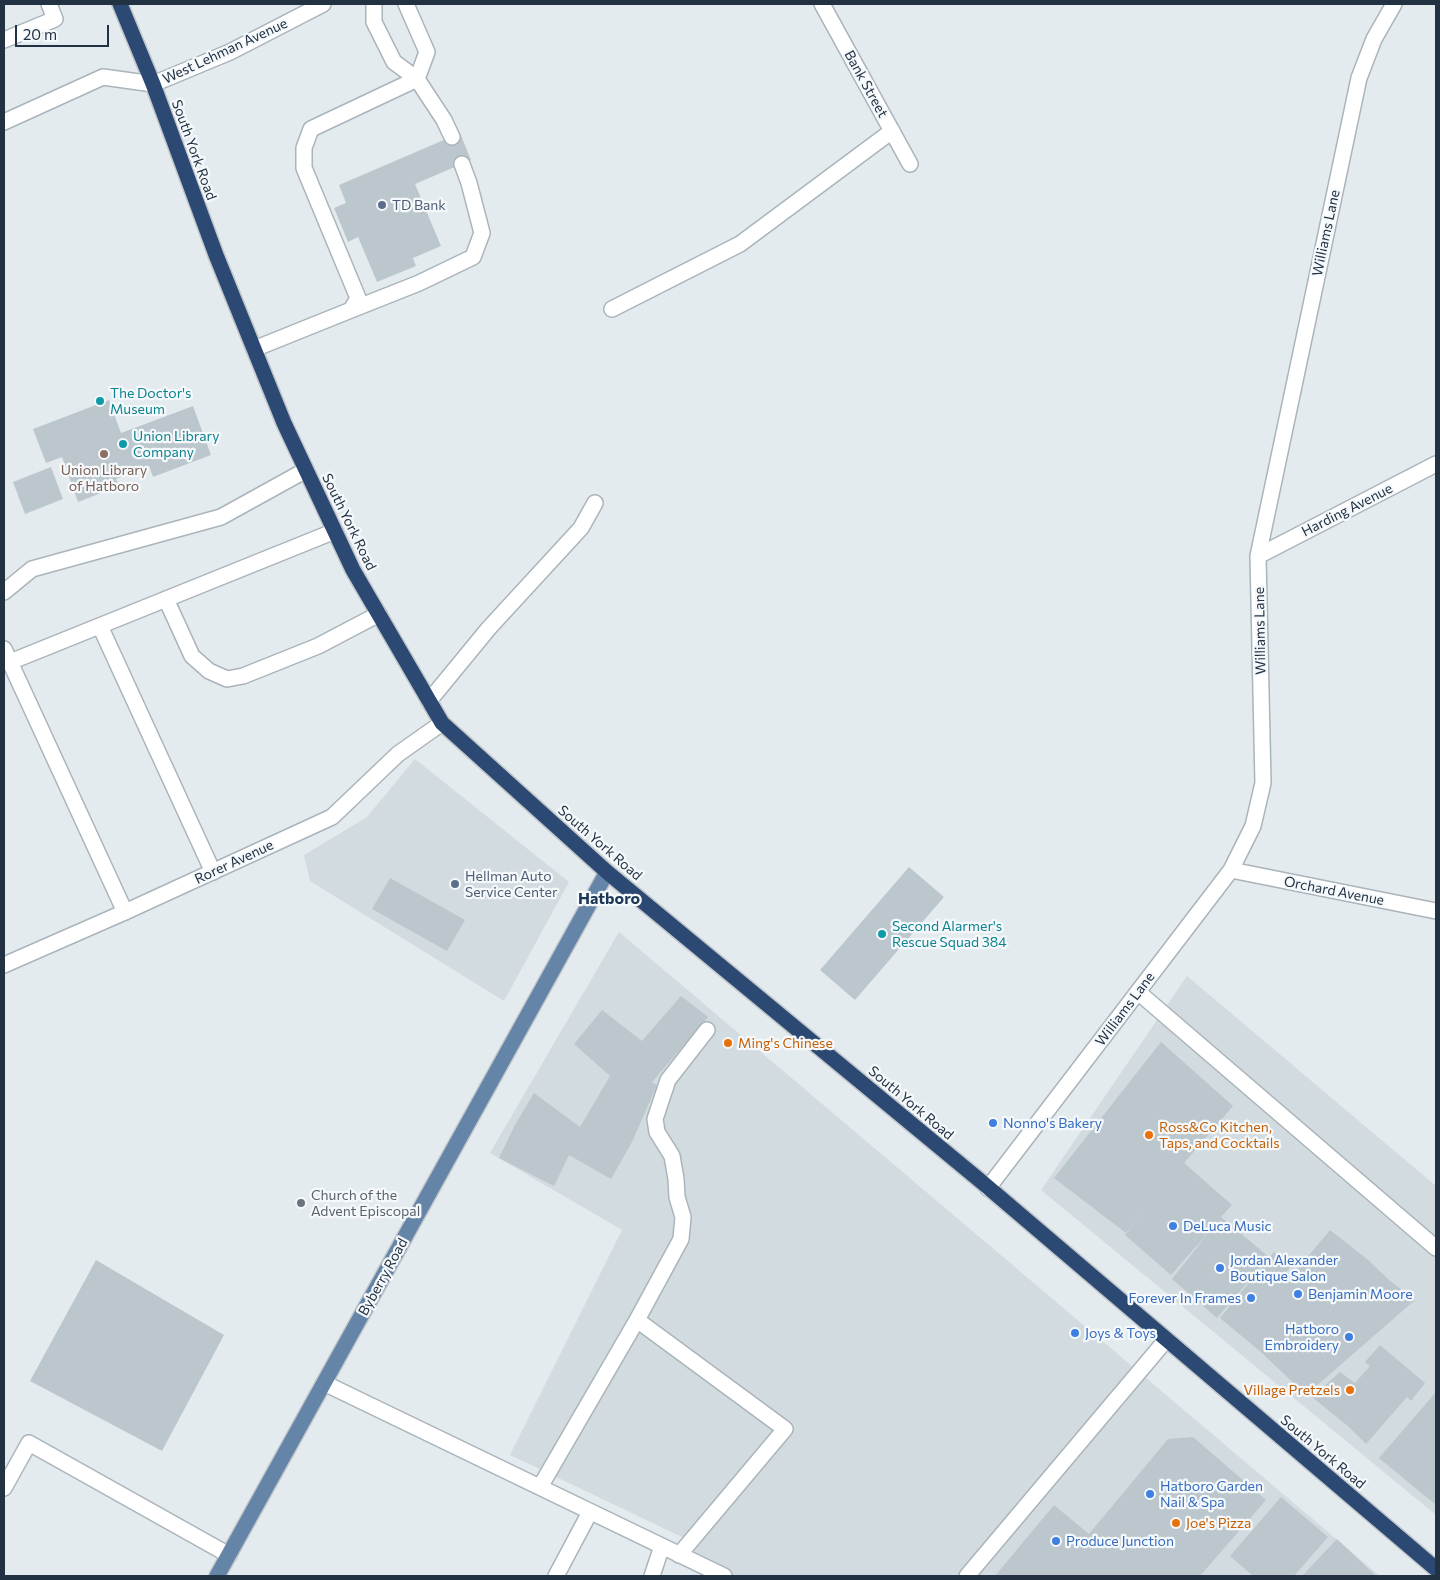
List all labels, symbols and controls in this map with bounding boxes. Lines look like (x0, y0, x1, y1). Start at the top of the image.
scale bar (18, 15, 111, 47)
street label: West Lehman Avenue (160, 15, 290, 87)
text: 20 m (23, 25, 57, 43)
street label: Bank Street (841, 47, 891, 121)
street label: South York Road (168, 98, 220, 202)
street label: Williams Lane (1309, 188, 1343, 278)
place label: TD Bank (392, 197, 446, 213)
marker: TD Bank (376, 199, 388, 211)
place label: The Doctor's Museum (110, 385, 191, 418)
marker: The Doctor's Museum (94, 395, 106, 407)
place label: Union Library Company (133, 428, 219, 461)
marker: Union Library Company (117, 438, 129, 450)
marker: Union Library of Hatboro (98, 448, 110, 460)
place label: Union Library of Hatboro (61, 462, 147, 494)
street label: South York Road (318, 471, 380, 573)
street label: Harding Avenue (1299, 480, 1395, 540)
street label: Williams Lane (1251, 587, 1269, 675)
street label: South York Road (555, 802, 645, 884)
street label: Rorer Avenue (192, 836, 276, 888)
place label: Hellman Auto Service Center (465, 868, 558, 900)
street label: Orchard Avenue (1282, 873, 1386, 909)
marker: Hellman Auto Service Center (449, 878, 461, 890)
district label: Hatboro (578, 889, 640, 909)
place label: Second Alarmer's Rescue Squad 384 (892, 918, 1007, 950)
marker: Second Alarmer's Rescue Squad 384 (876, 928, 888, 940)
street label: Williams Lane (1092, 969, 1158, 1049)
place label: Ming's Chinese (738, 1035, 833, 1051)
marker: Ming's Chinese (722, 1037, 734, 1049)
street label: South York Road (865, 1063, 957, 1143)
place label: Nonno's Bakery (1003, 1115, 1102, 1131)
marker: Nonno's Bakery (987, 1117, 999, 1129)
place label: Ross&Co Kitchen, Taps, and Cocktails (1159, 1119, 1280, 1152)
marker: Ross&Co Kitchen, Taps, and Cocktails (1143, 1129, 1155, 1141)
place label: Church of the Advent Episcopal (311, 1187, 420, 1220)
marker: Church of the Advent Episcopal (295, 1197, 307, 1209)
place label: DeLuca Music (1183, 1218, 1272, 1234)
marker: DeLuca Music (1167, 1220, 1179, 1232)
street label: Byberry Road (355, 1235, 411, 1319)
place label: Jordan Alexander Boutique Salon (1230, 1252, 1338, 1284)
marker: Jordan Alexander Boutique Salon (1214, 1262, 1226, 1274)
place label: Benjamin Moore (1308, 1286, 1413, 1302)
marker: Benjamin Moore (1292, 1288, 1304, 1300)
place label: Forever In Frames (1129, 1290, 1241, 1306)
marker: Forever In Frames (1245, 1292, 1257, 1304)
place label: Hatboro Embroidery (1265, 1321, 1339, 1354)
place label: Joys & Toys (1085, 1325, 1156, 1341)
marker: Joys & Toys (1069, 1327, 1081, 1339)
marker: Hatboro Embroidery (1343, 1331, 1355, 1343)
place label: Village Pretzels (1243, 1382, 1340, 1398)
marker: Village Pretzels (1344, 1384, 1356, 1396)
street label: South York Road (1277, 1412, 1369, 1492)
place label: Hatboro Garden Nail & Spa (1160, 1478, 1263, 1510)
marker: Hatboro Garden Nail & Spa (1144, 1488, 1156, 1500)
place label: Joe's Pizza (1186, 1515, 1251, 1531)
marker: Joe's Pizza (1170, 1517, 1182, 1529)
place label: Produce Junction (1066, 1533, 1174, 1549)
marker: Produce Junction (1050, 1535, 1062, 1547)

